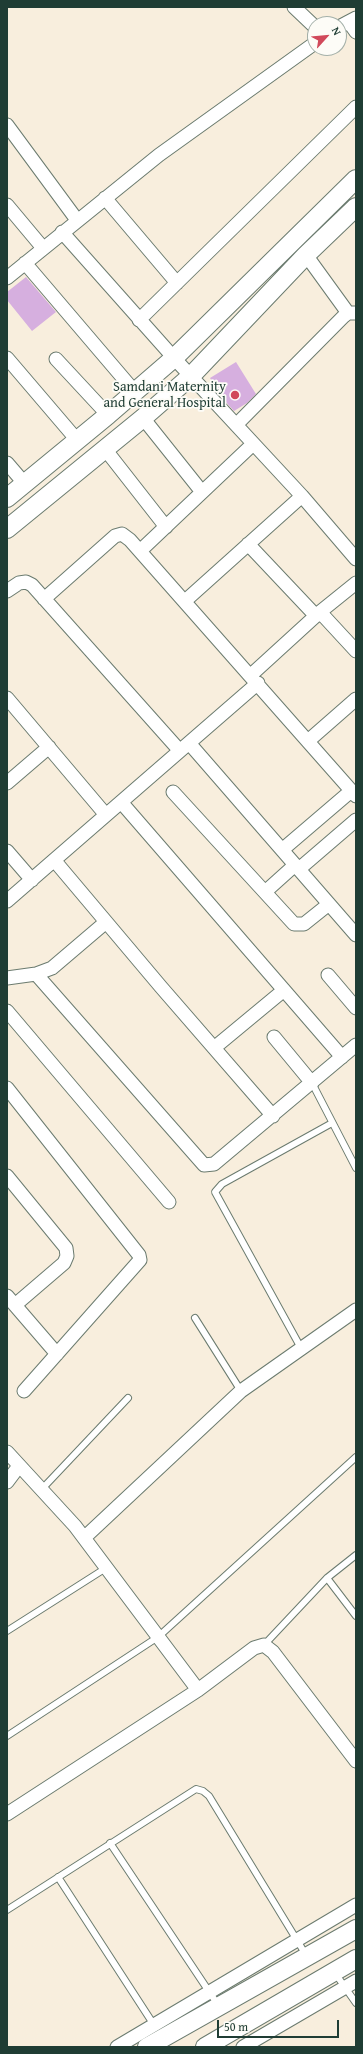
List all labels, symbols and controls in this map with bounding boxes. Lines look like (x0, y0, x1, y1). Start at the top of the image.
north arrow (307, 16, 347, 56)
text: N (328, 24, 346, 38)
place label: Samdani Maternity and General Hospital (103, 379, 226, 412)
marker: Samdani Maternity and General Hospital (229, 389, 241, 401)
scale bar (219, 2012, 341, 2038)
text: 50 m (224, 2018, 248, 2035)

